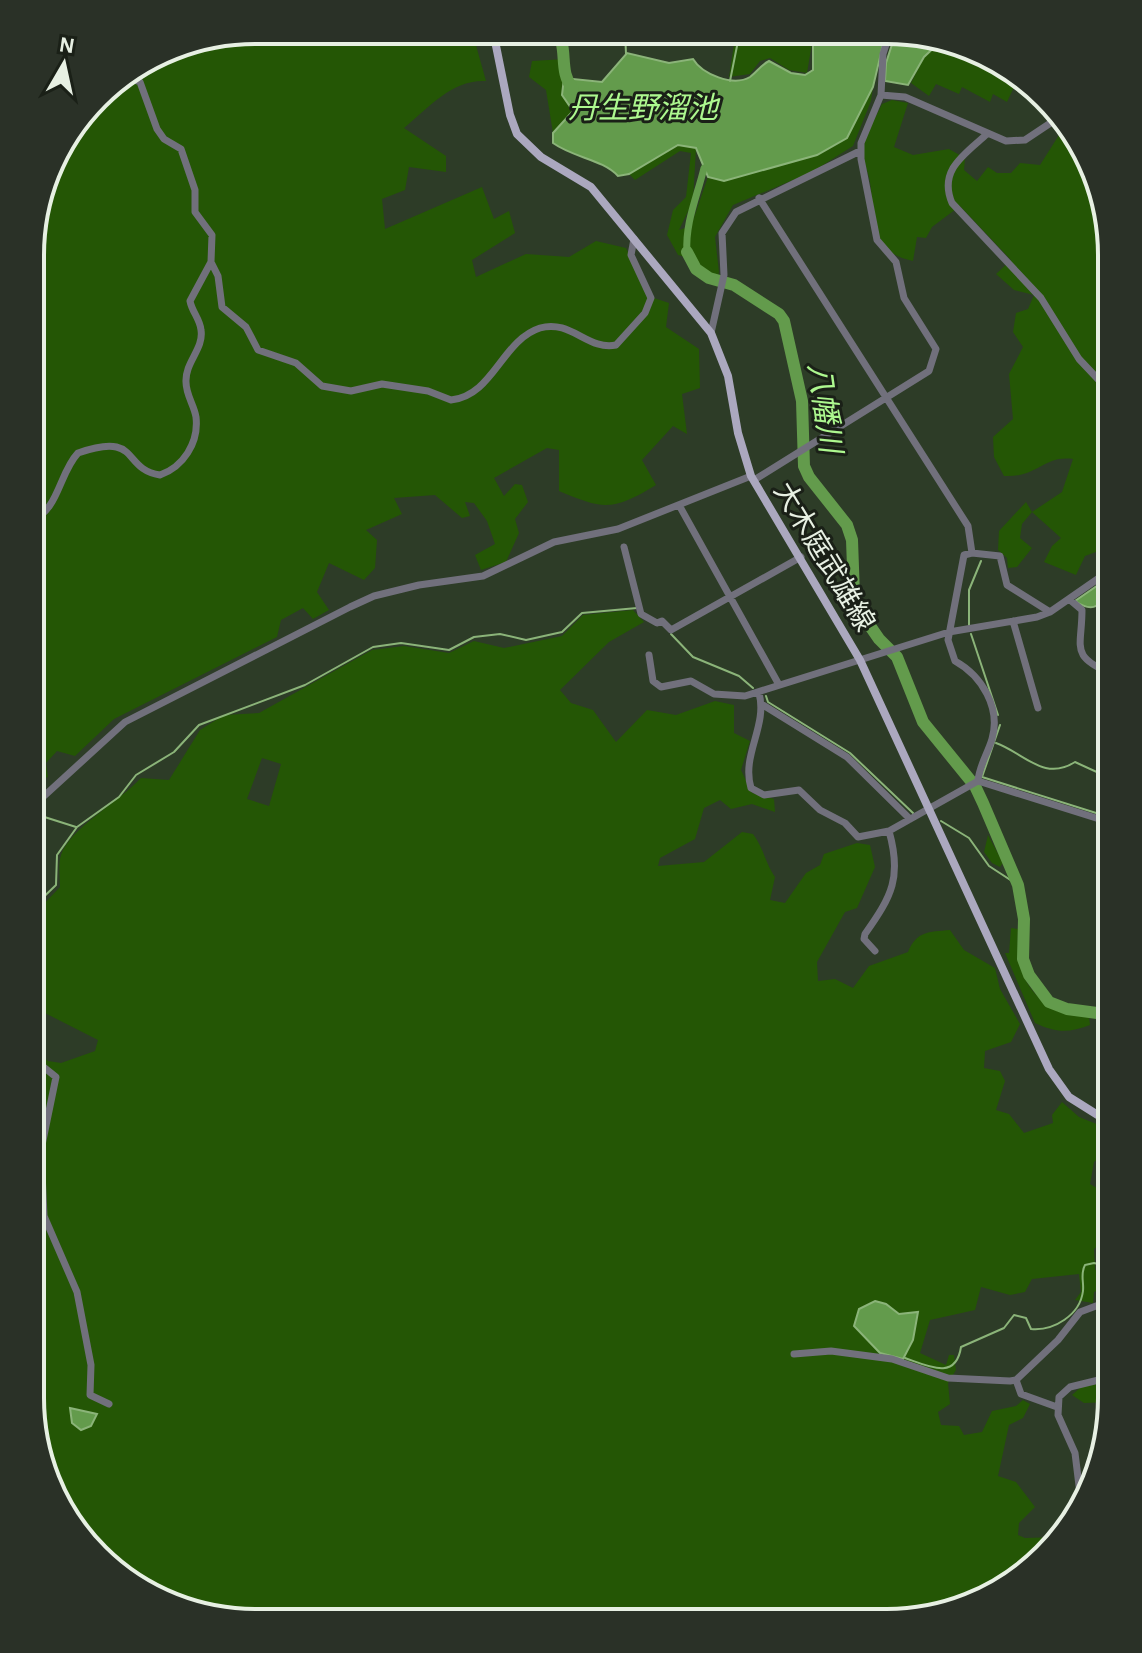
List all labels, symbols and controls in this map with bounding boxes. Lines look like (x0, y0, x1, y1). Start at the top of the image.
north arrow (24, 24, 104, 104)
text: N (58, 33, 76, 57)
water label: 丹生野溜池 (568, 92, 721, 124)
water label: 八幡川 (803, 361, 848, 458)
street label: 大木庭武雄線 (768, 477, 880, 636)

